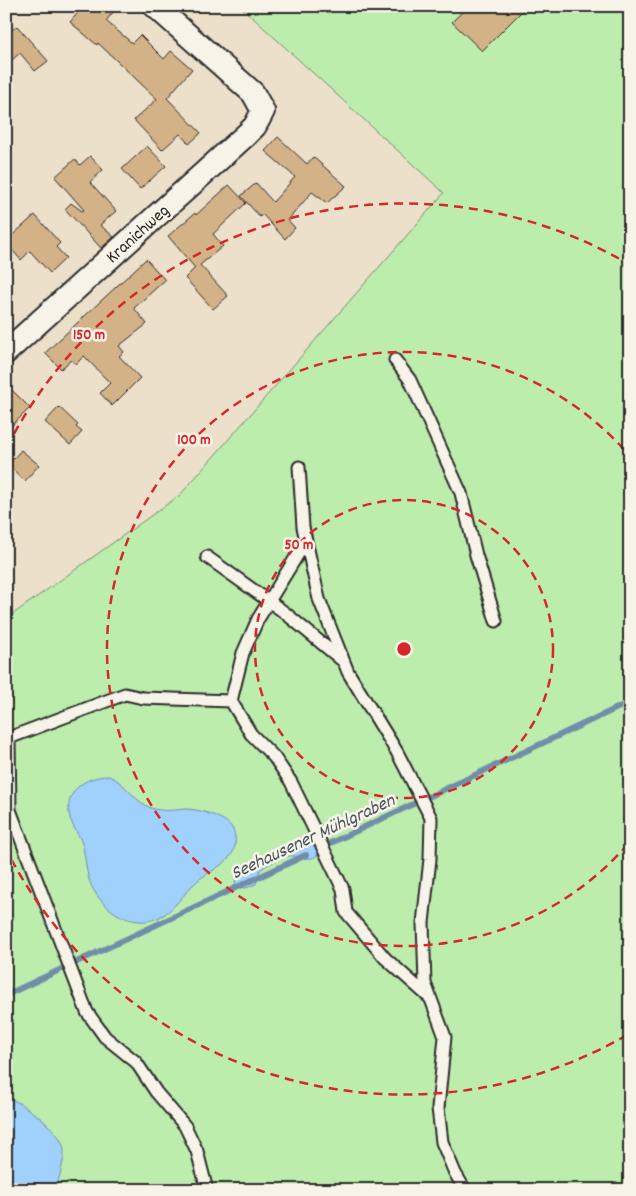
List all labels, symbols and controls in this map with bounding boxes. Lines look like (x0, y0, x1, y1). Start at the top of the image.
street label: Kranichweg (101, 199, 176, 270)
text: 150 m (73, 325, 105, 347)
text: 100 m (177, 430, 211, 452)
text: 50 m (285, 535, 313, 557)
centre of rings (395, 640, 413, 658)
water label: Seehausener Mühlgraben (227, 788, 401, 888)

